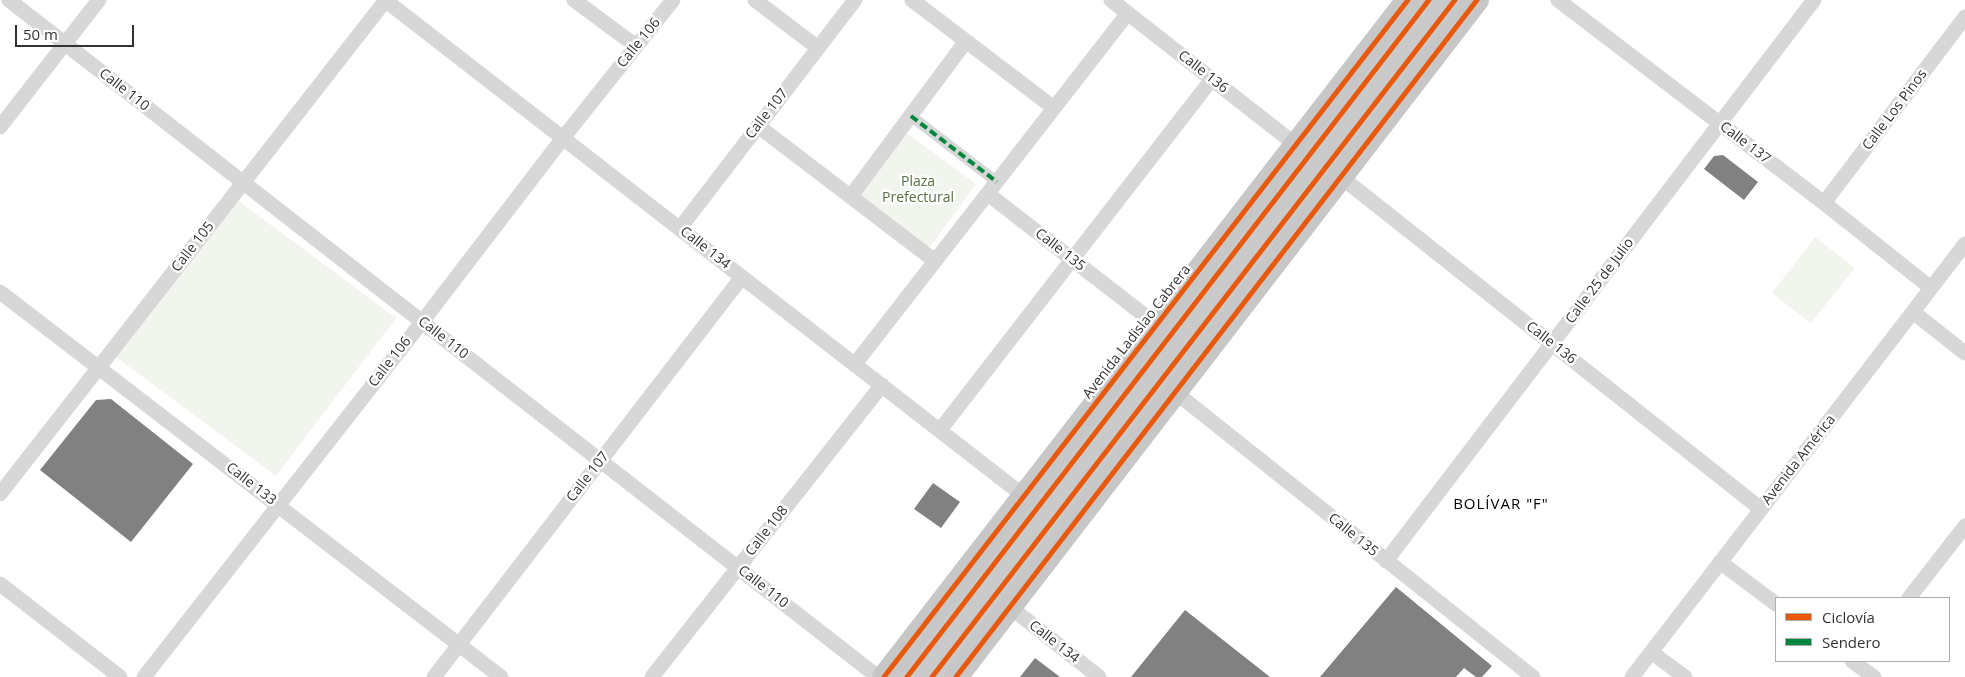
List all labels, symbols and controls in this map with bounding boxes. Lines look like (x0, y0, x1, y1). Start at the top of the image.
scale bar (18, 15, 136, 47)
street label: Calle 106 (614, 15, 664, 71)
text: 50 m (23, 24, 58, 44)
street label: Calle 136 (1175, 47, 1231, 97)
street label: Calle 110 (96, 65, 152, 115)
street label: Calle Los Pinos (1859, 66, 1931, 154)
street label: Calle 107 (742, 86, 792, 142)
street label: Calle 137 (1716, 118, 1774, 168)
park label: Plaza Prefectural (882, 174, 954, 206)
street label: Calle 105 (168, 219, 218, 275)
street label: Calle 134 (677, 223, 733, 273)
street label: Calle 135 (1032, 225, 1088, 275)
street label: Calle 25 de Julio (1562, 235, 1638, 327)
street label: Avenida Ladislao Cabrera (1080, 262, 1194, 402)
street label: Calle 110 (415, 313, 471, 363)
street label: Calle 136 (1523, 318, 1579, 368)
street label: Calle 106 (365, 334, 415, 390)
street label: Avenida América (1759, 412, 1839, 508)
street label: Calle 107 (563, 449, 613, 505)
street label: Calle 133 (223, 459, 279, 509)
district label: BOLÍVAR "F" (1452, 496, 1550, 514)
street label: Calle 108 (742, 503, 792, 559)
street label: Calle 135 (1325, 510, 1381, 560)
street label: Calle 110 (735, 562, 791, 612)
legend (1775, 597, 1950, 662)
text: Ciclovía (1822, 607, 1875, 627)
street label: Calle 134 (1026, 617, 1082, 667)
text: Sendero (1822, 632, 1881, 652)

